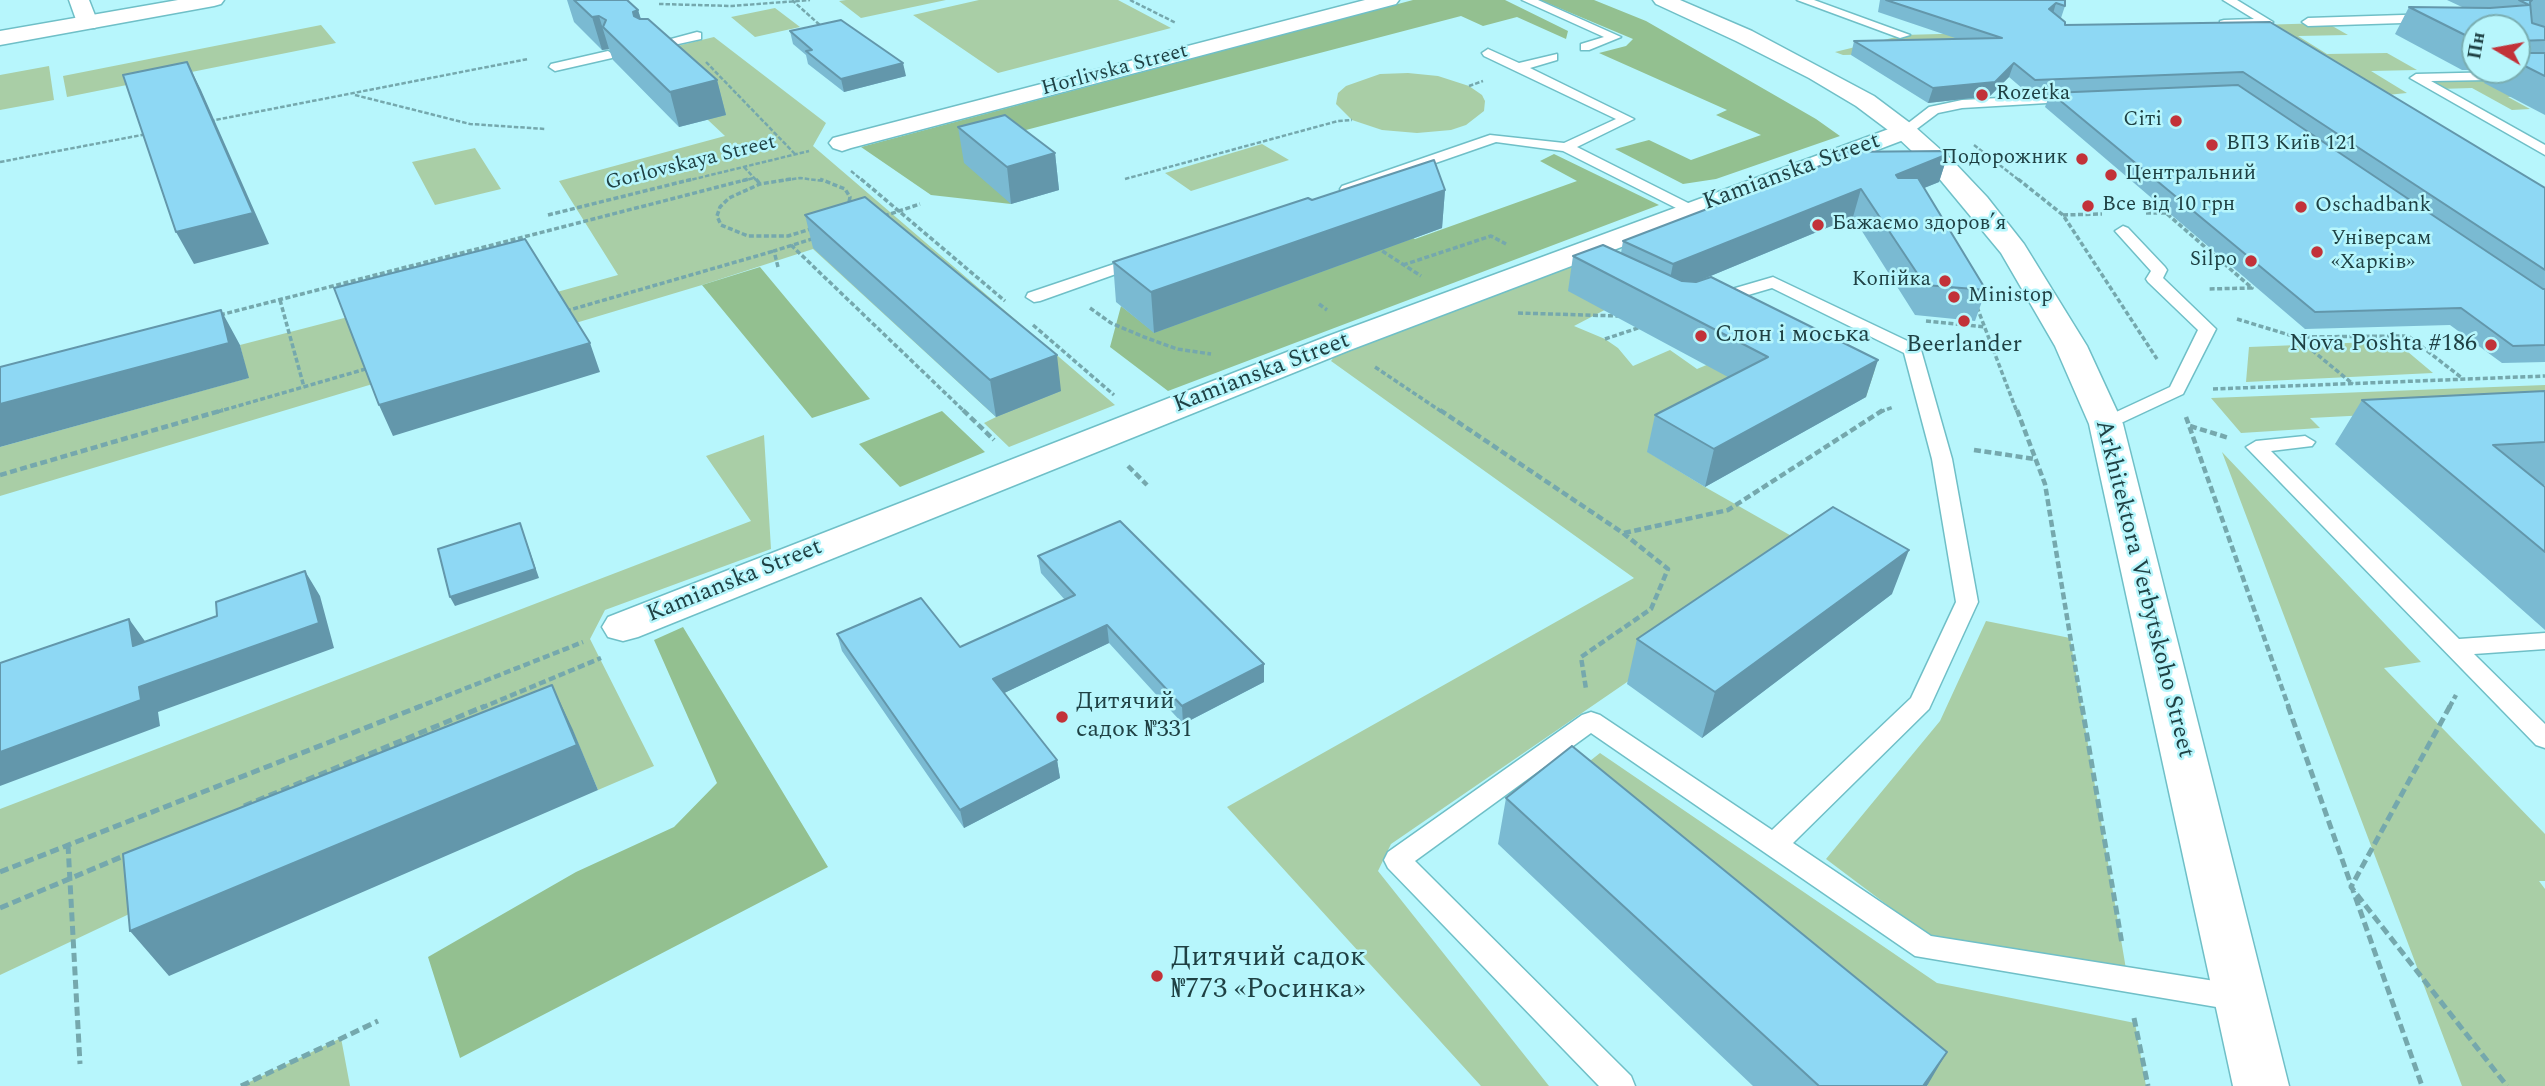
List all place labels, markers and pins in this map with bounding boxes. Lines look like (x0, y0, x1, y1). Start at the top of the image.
place label: Rozetka (1996, 82, 2070, 108)
marker: Rozetka (1974, 87, 1990, 103)
place label: Сіті (2123, 108, 2162, 134)
marker: Сіті (2168, 113, 2184, 129)
place label: ВПЗ Київ 121 (2226, 132, 2357, 158)
marker: ВПЗ Київ 121 (2204, 137, 2220, 153)
place label: Подорожник (1941, 146, 2068, 172)
marker: Подорожник (2074, 151, 2090, 167)
place label: Центральний (2125, 162, 2256, 188)
marker: Центральний (2103, 167, 2119, 183)
place label: Все від 10 грн (2102, 193, 2235, 219)
place label: Oschadbank (2315, 194, 2431, 220)
marker: Все від 10 грн (2080, 198, 2096, 214)
marker: Oschadbank (2293, 199, 2309, 215)
place label: Бажаємо здоровʼя (1832, 212, 2006, 238)
marker: Бажаємо здоровʼя (1810, 217, 1826, 233)
place label: Універсам «Харків» (2331, 227, 2431, 277)
marker: Універсам «Харків» (2309, 244, 2325, 260)
place label: Silpo (2190, 248, 2237, 274)
marker: Silpo (2243, 253, 2259, 269)
place label: Копійка (1852, 268, 1931, 294)
marker: Копійка (1937, 273, 1953, 289)
place label: Ministop (1968, 284, 2053, 310)
marker: Ministop (1946, 289, 1962, 305)
marker: Beerlander (1956, 313, 1972, 329)
place label: Слон і моська (1715, 322, 1870, 350)
marker: Слон і моська (1693, 328, 1709, 344)
place label: Nova Poshta #186 (2289, 331, 2477, 359)
place label: Beerlander (1906, 332, 2022, 360)
marker: Nova Poshta #186 (2483, 337, 2499, 353)
place label: Дитячий садок №331 (1076, 689, 1192, 745)
marker: Дитячий садок №331 (1054, 709, 1070, 725)
place label: Дитячий садок №773 «Росинка» (1171, 943, 1366, 1009)
marker: Дитячий садок №773 «Росинка» (1149, 968, 1165, 984)

